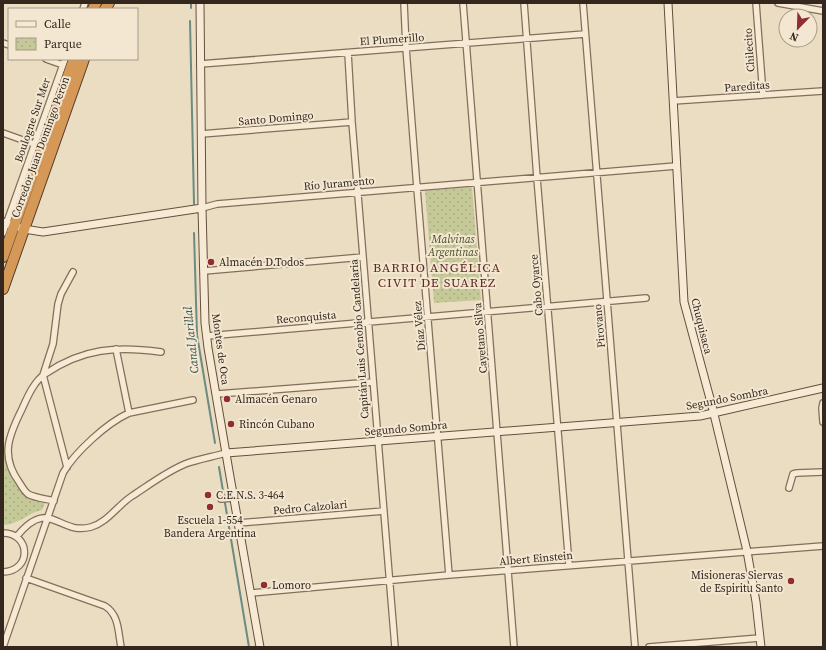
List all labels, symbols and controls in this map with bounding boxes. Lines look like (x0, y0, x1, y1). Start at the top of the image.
legend (8, 8, 138, 60)
north arrow (778, 8, 818, 48)
text: Calle (44, 16, 71, 32)
street label: Chilecito (740, 28, 759, 72)
text: N (788, 28, 801, 45)
street label: El Plumerillo (359, 30, 425, 49)
text: Parque (44, 36, 82, 52)
street label: Corredor Juan Domingo Perón (8, 74, 73, 220)
street label: Boulogne Sur Mer (11, 76, 54, 164)
street label: Pareditas (724, 77, 771, 96)
street label: Santo Domingo (238, 108, 314, 129)
street label: Río Juramento (303, 173, 375, 194)
park label: Malvinas Argentinas (427, 232, 478, 260)
street label: Cabo Oyarce (526, 253, 547, 316)
place label: Almacén D.Todos (219, 255, 304, 270)
marker: Almacén D.Todos (206, 257, 216, 267)
street label: Capitán Luis Cenobio Candelaria (346, 258, 373, 419)
district label: BARRIO ANGÉLICA CIVIT DE SUAREZ (373, 259, 501, 291)
street label: Chuquisaca (687, 297, 716, 356)
street label: Díaz Vélez (410, 300, 429, 352)
street label: Cayetano Silva (470, 302, 491, 374)
street label: Pirovano (590, 303, 609, 349)
water label: Canal Jarillal (179, 305, 202, 374)
street label: Reconquista (275, 307, 337, 328)
street label: Montes de Oca (208, 312, 233, 386)
street label: Segundo Sombra (685, 383, 770, 414)
place label: Almacén Genaro (235, 392, 317, 407)
marker: Almacén Genaro (222, 394, 232, 404)
place label: Rincón Cubano (239, 417, 315, 432)
street label: Segundo Sombra (364, 417, 448, 440)
marker: Rincón Cubano (226, 419, 236, 429)
place label: C.E.N.S. 3-464 (216, 488, 284, 503)
marker: C.E.N.S. 3-464 (203, 490, 213, 500)
street label: Pedro Calzolari (272, 497, 348, 518)
marker: Escuela 1-554 Bandera Argentina (205, 502, 215, 512)
place label: Escuela 1-554 Bandera Argentina (164, 513, 257, 541)
street label: Albert Einstein (499, 548, 574, 569)
place label: Misioneras Siervas de Espiritu Santo (691, 568, 783, 596)
marker: Misioneras Siervas de Espiritu Santo (786, 576, 796, 586)
place label: Lomoro (272, 578, 311, 593)
marker: Lomoro (259, 580, 269, 590)

